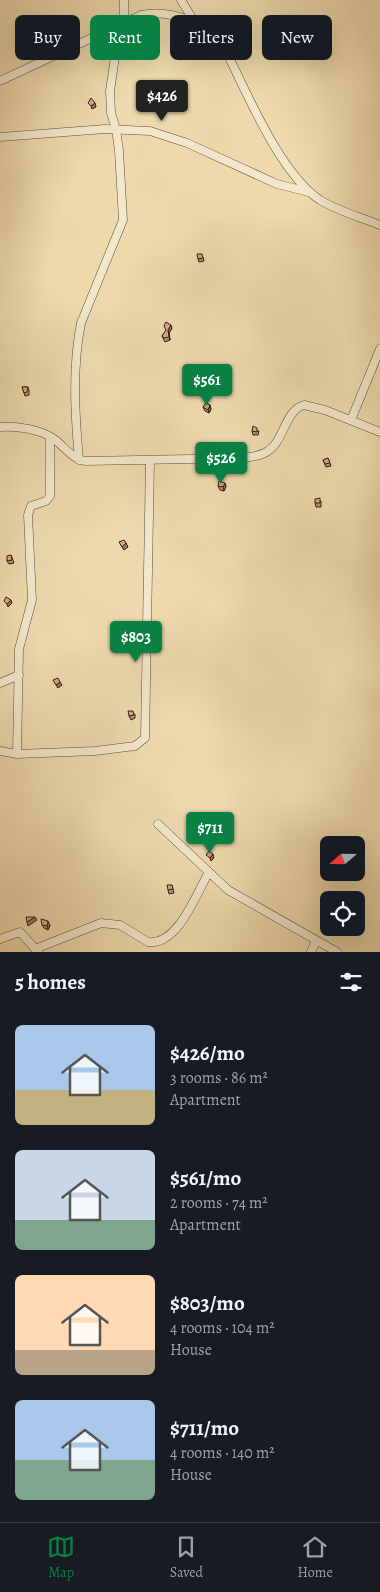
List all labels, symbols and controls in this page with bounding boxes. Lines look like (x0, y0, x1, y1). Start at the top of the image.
chip: Buy (15, 15, 80, 60)
chip: Rent (90, 15, 160, 60)
chip: Filters (170, 15, 252, 60)
chip: New (262, 15, 332, 60)
pin: $426 (132, 80, 192, 122)
text: $426 (147, 85, 177, 107)
pin: $561 (177, 364, 237, 406)
text: $561 (193, 369, 221, 391)
pin: $526 (191, 442, 251, 484)
text: $526 (206, 447, 236, 469)
pin: $803 (106, 620, 166, 663)
text: $803 (121, 626, 151, 648)
pin: $711 (180, 812, 240, 854)
text: $711 (197, 817, 223, 839)
north arrow (320, 836, 365, 881)
map controls (320, 836, 365, 936)
button: locate (320, 891, 365, 936)
text: 5 homes (15, 968, 86, 996)
icon: filters (337, 968, 365, 996)
text: $426/mo (170, 1039, 245, 1067)
icon: home (55, 1045, 115, 1105)
text: 3 rooms · 86 m² (170, 1067, 268, 1089)
text: Apartment (170, 1089, 241, 1111)
text: $561/mo (170, 1164, 241, 1192)
icon: home (55, 1170, 115, 1230)
text: 2 rooms · 74 m² (170, 1192, 268, 1214)
text: Apartment (170, 1214, 241, 1236)
text: $803/mo (170, 1289, 245, 1317)
icon: home (55, 1295, 115, 1355)
text: 4 rooms · 104 m² (170, 1317, 275, 1339)
text: House (170, 1339, 212, 1361)
text: $711/mo (170, 1414, 239, 1442)
icon: home (55, 1420, 115, 1480)
text: 4 rooms · 140 m² (170, 1442, 275, 1464)
text: House (170, 1464, 212, 1486)
tab: Map (47, 1533, 75, 1582)
tab: Saved (170, 1533, 203, 1582)
tab: Home (298, 1533, 333, 1582)

